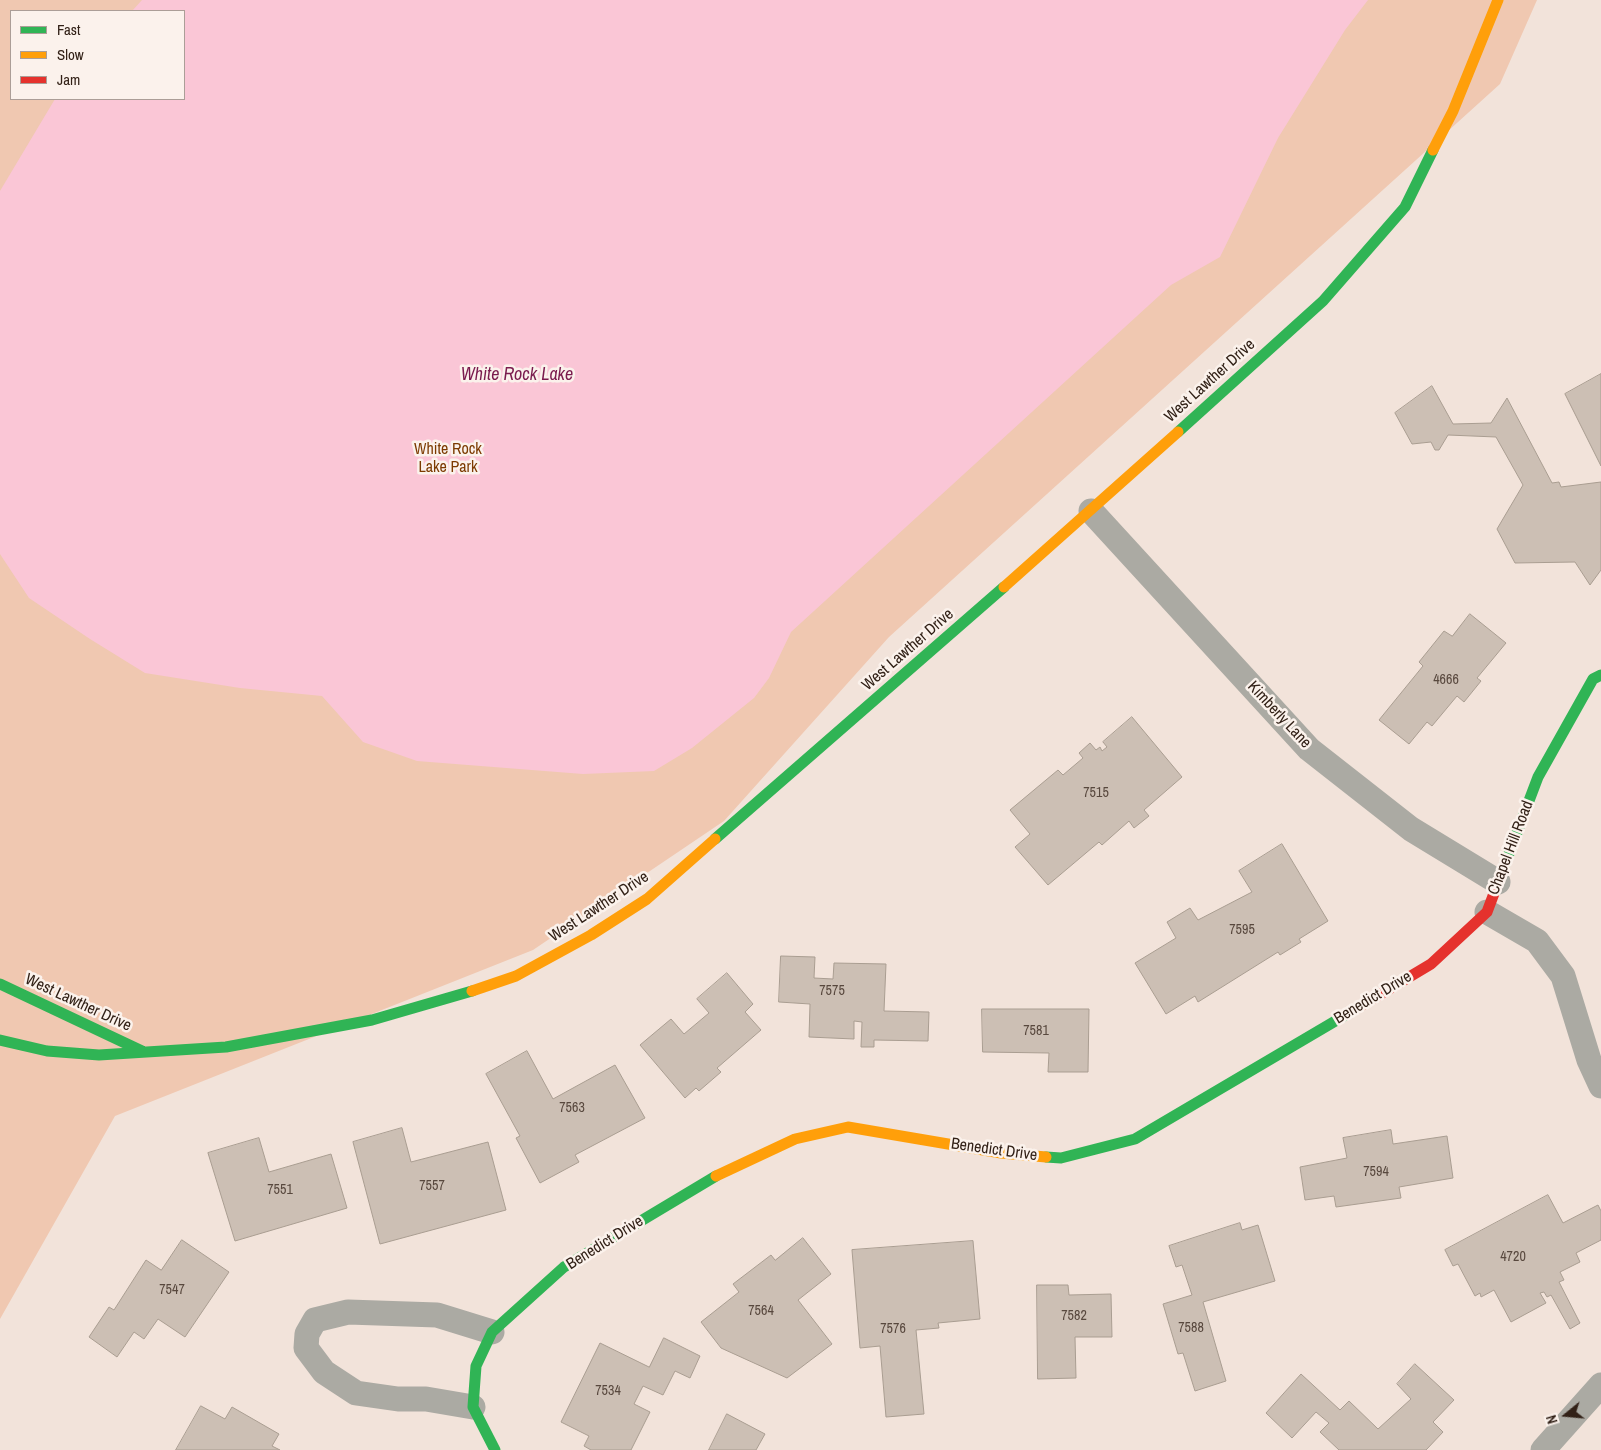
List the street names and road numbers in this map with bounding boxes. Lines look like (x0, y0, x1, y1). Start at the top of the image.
street label: West Lawther Drive (1161, 335, 1259, 427)
street label: West Lawther Drive (858, 605, 958, 695)
street label: Kimberly Lane (1243, 678, 1315, 752)
street label: Chapel Hill Road (1484, 798, 1538, 898)
street label: West Lawther Drive (546, 868, 652, 946)
street label: Benedict Drive (1331, 967, 1415, 1029)
street label: West Lawther Drive (22, 970, 134, 1036)
street label: Benedict Drive (950, 1134, 1038, 1166)
street label: Benedict Drive (563, 1212, 647, 1274)

